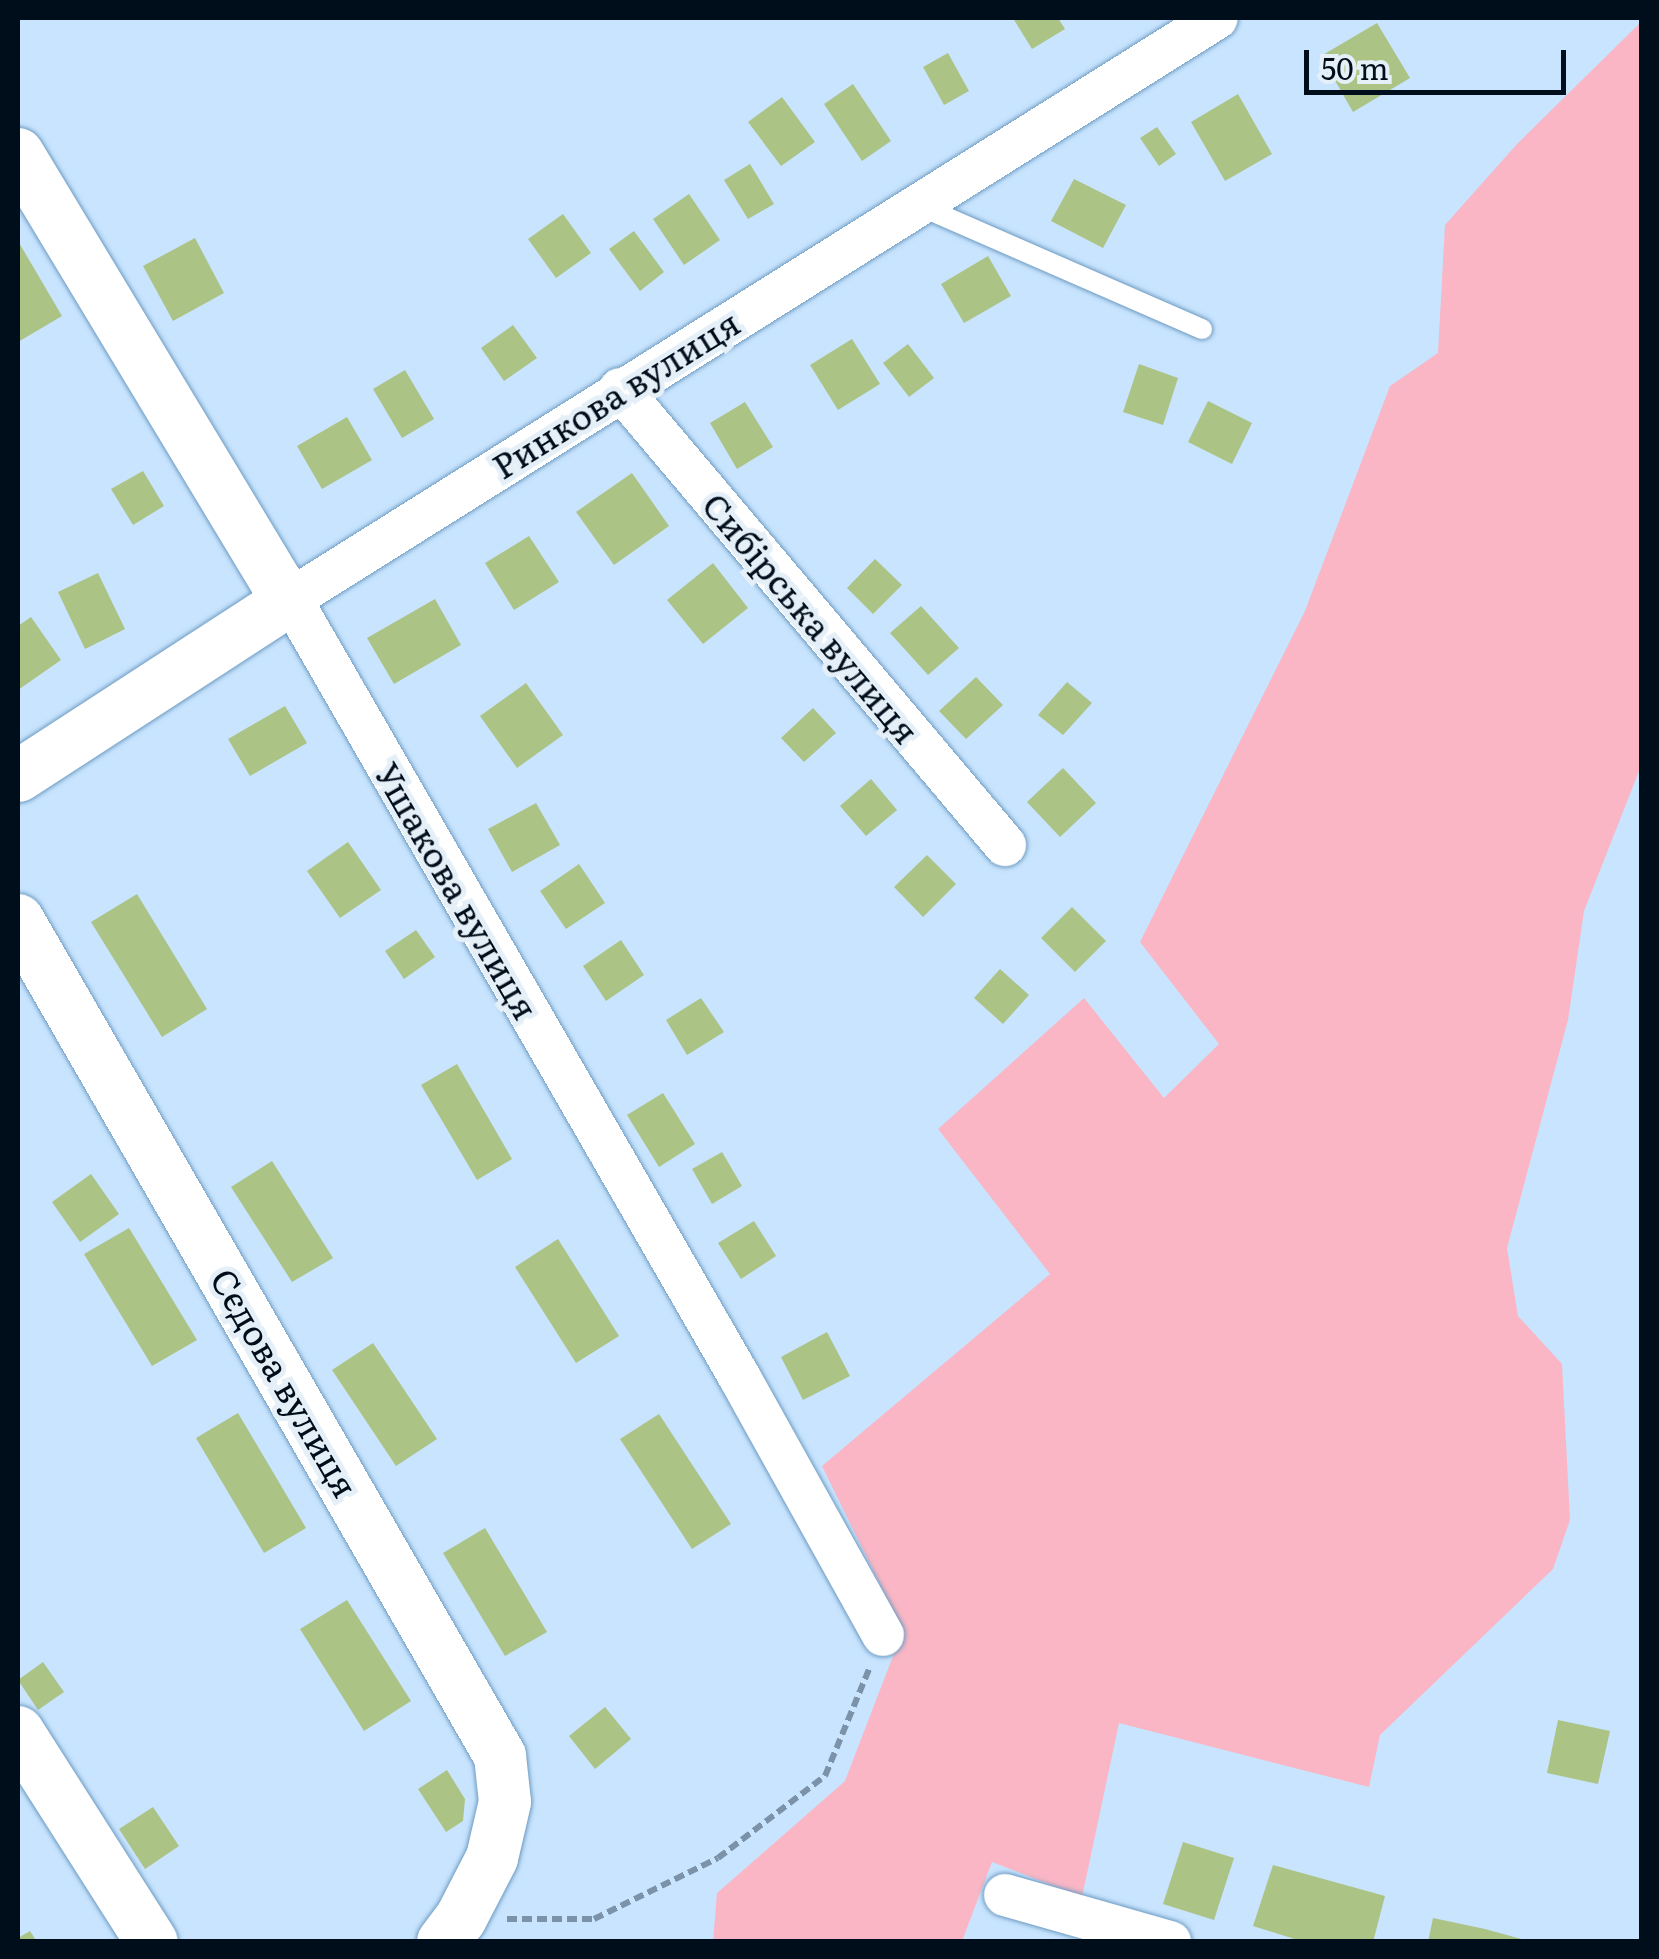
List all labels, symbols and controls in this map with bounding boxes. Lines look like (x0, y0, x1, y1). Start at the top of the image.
scale bar (1309, 30, 1572, 92)
text: 50 m (1321, 45, 1389, 89)
street label: Ринкова вулиця (484, 300, 746, 486)
street label: Сибірська вулиця (695, 483, 929, 751)
street label: Ушакова вулиця (368, 754, 548, 1026)
street label: Сєдова вулиця (204, 1260, 368, 1504)

